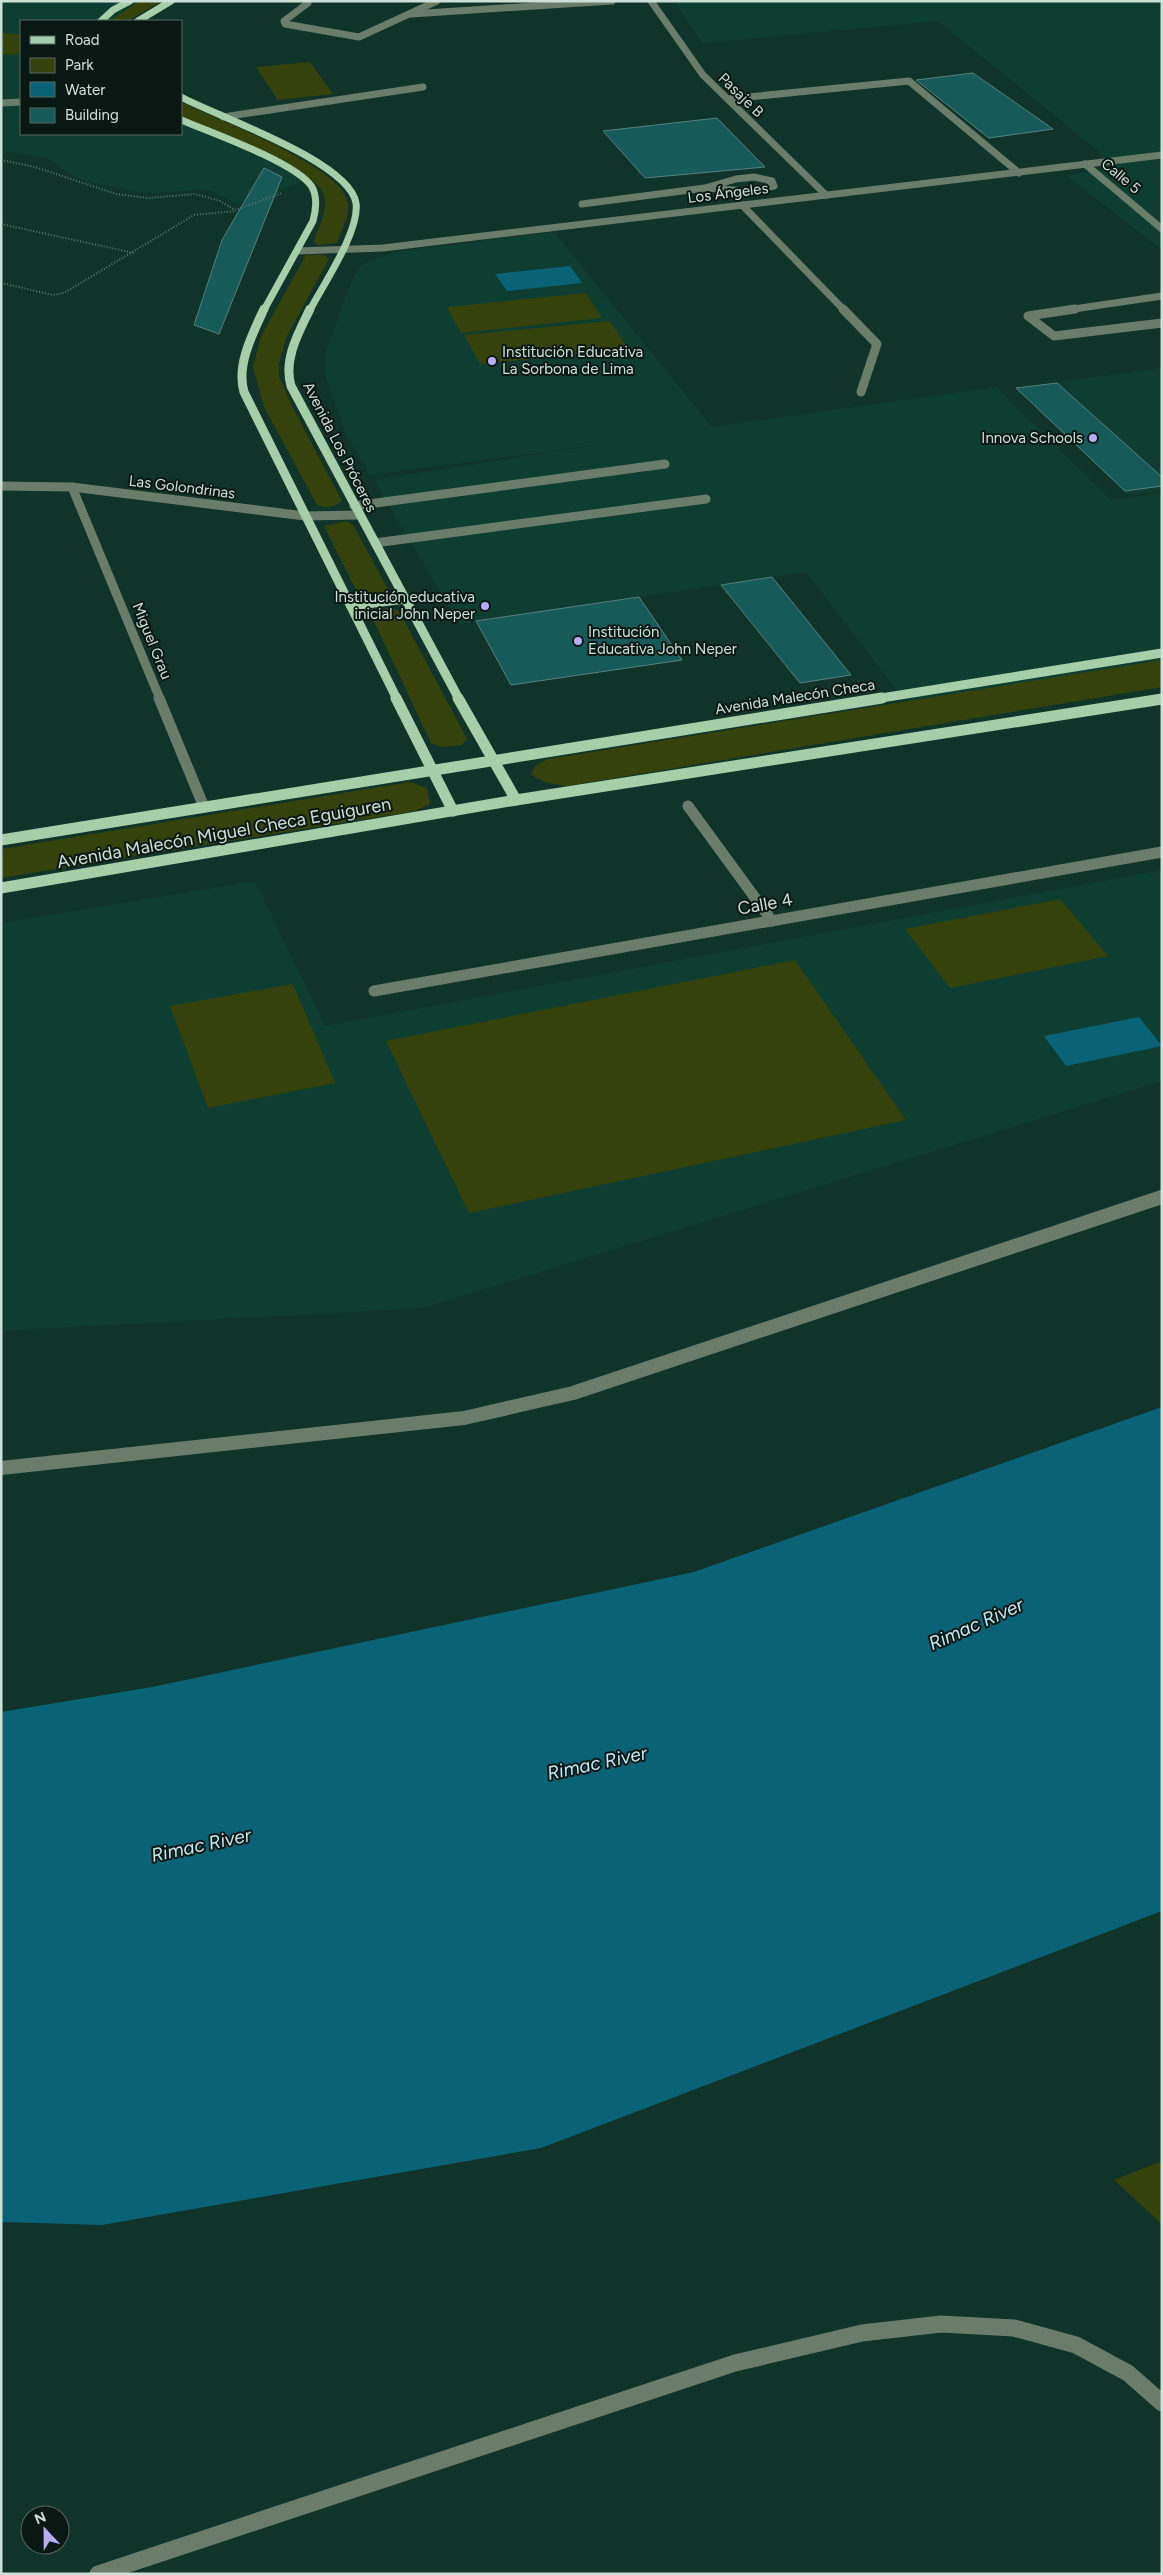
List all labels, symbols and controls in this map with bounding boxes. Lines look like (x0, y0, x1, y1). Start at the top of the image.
legend (20, 20, 182, 135)
text: Road (65, 31, 100, 49)
text: Park (65, 56, 94, 74)
street label: Pasaje B (715, 69, 767, 121)
text: Water (65, 81, 105, 99)
text: Building (65, 106, 119, 124)
street label: Calle 5 (1098, 154, 1144, 198)
street label: Los Ángeles (687, 179, 769, 207)
place label: Institución Educativa La Sorbona de Lima (502, 343, 643, 378)
marker: Institución Educativa La Sorbona de Lima (486, 355, 498, 367)
street label: Avenida Los Próceres (299, 379, 381, 515)
place label: Innova Schools (981, 429, 1083, 447)
marker: Innova Schools (1087, 432, 1099, 444)
street label: Las Golondrinas (128, 472, 236, 502)
place label: Institución educativa inicial John Neper (334, 588, 475, 623)
street label: Miguel Grau (128, 600, 176, 682)
marker: Institución educativa inicial John Neper (479, 600, 491, 612)
place label: Institución Educativa John Neper (588, 623, 737, 658)
marker: Institución Educativa John Neper (572, 635, 584, 647)
street label: Avenida Malecón Checa (714, 675, 876, 719)
street label: Avenida Malecón Miguel Checa Eguiguren (55, 793, 393, 873)
street label: Calle 4 (736, 888, 794, 920)
water label: Rimac River (925, 1593, 1028, 1655)
water label: Rimac River (545, 1741, 650, 1785)
water label: Rimac River (149, 1823, 254, 1867)
north arrow (20, 2505, 70, 2555)
text: N (32, 2509, 49, 2528)

